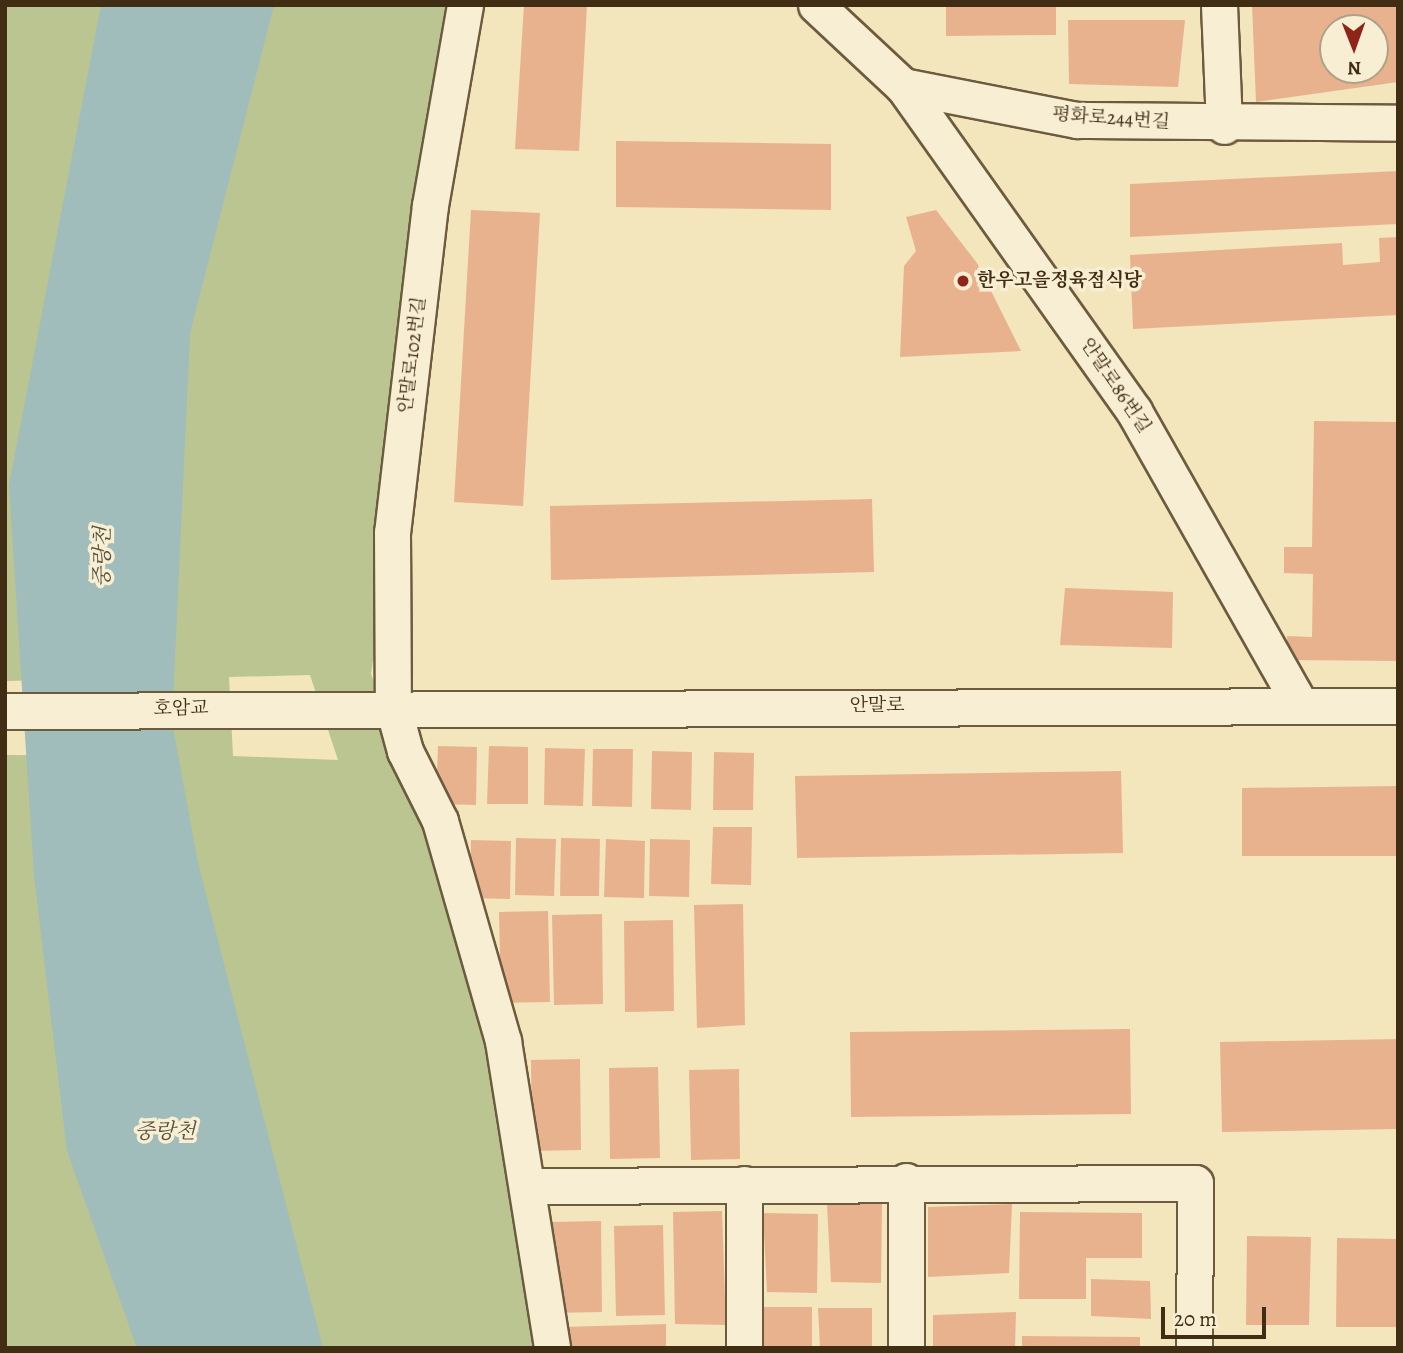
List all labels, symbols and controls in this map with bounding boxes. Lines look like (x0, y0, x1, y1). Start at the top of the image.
north arrow (1319, 14, 1389, 84)
text: N (1347, 55, 1361, 81)
street label: 평화로244번길 (1051, 104, 1171, 134)
place label: 한우고을정육점식당 (977, 270, 1142, 292)
marker: 한우고을정육점식당 (955, 273, 971, 289)
street label: 안말로102번길 (395, 295, 431, 415)
street label: 안말로86번길 (1075, 334, 1155, 438)
water label: 중랑천 (89, 526, 115, 588)
street label: 안말로 (849, 695, 905, 717)
street label: 호암교 (153, 697, 209, 721)
water label: 중랑천 (135, 1118, 195, 1144)
scale bar (1165, 1294, 1270, 1338)
text: 20 m (1174, 1305, 1217, 1333)

